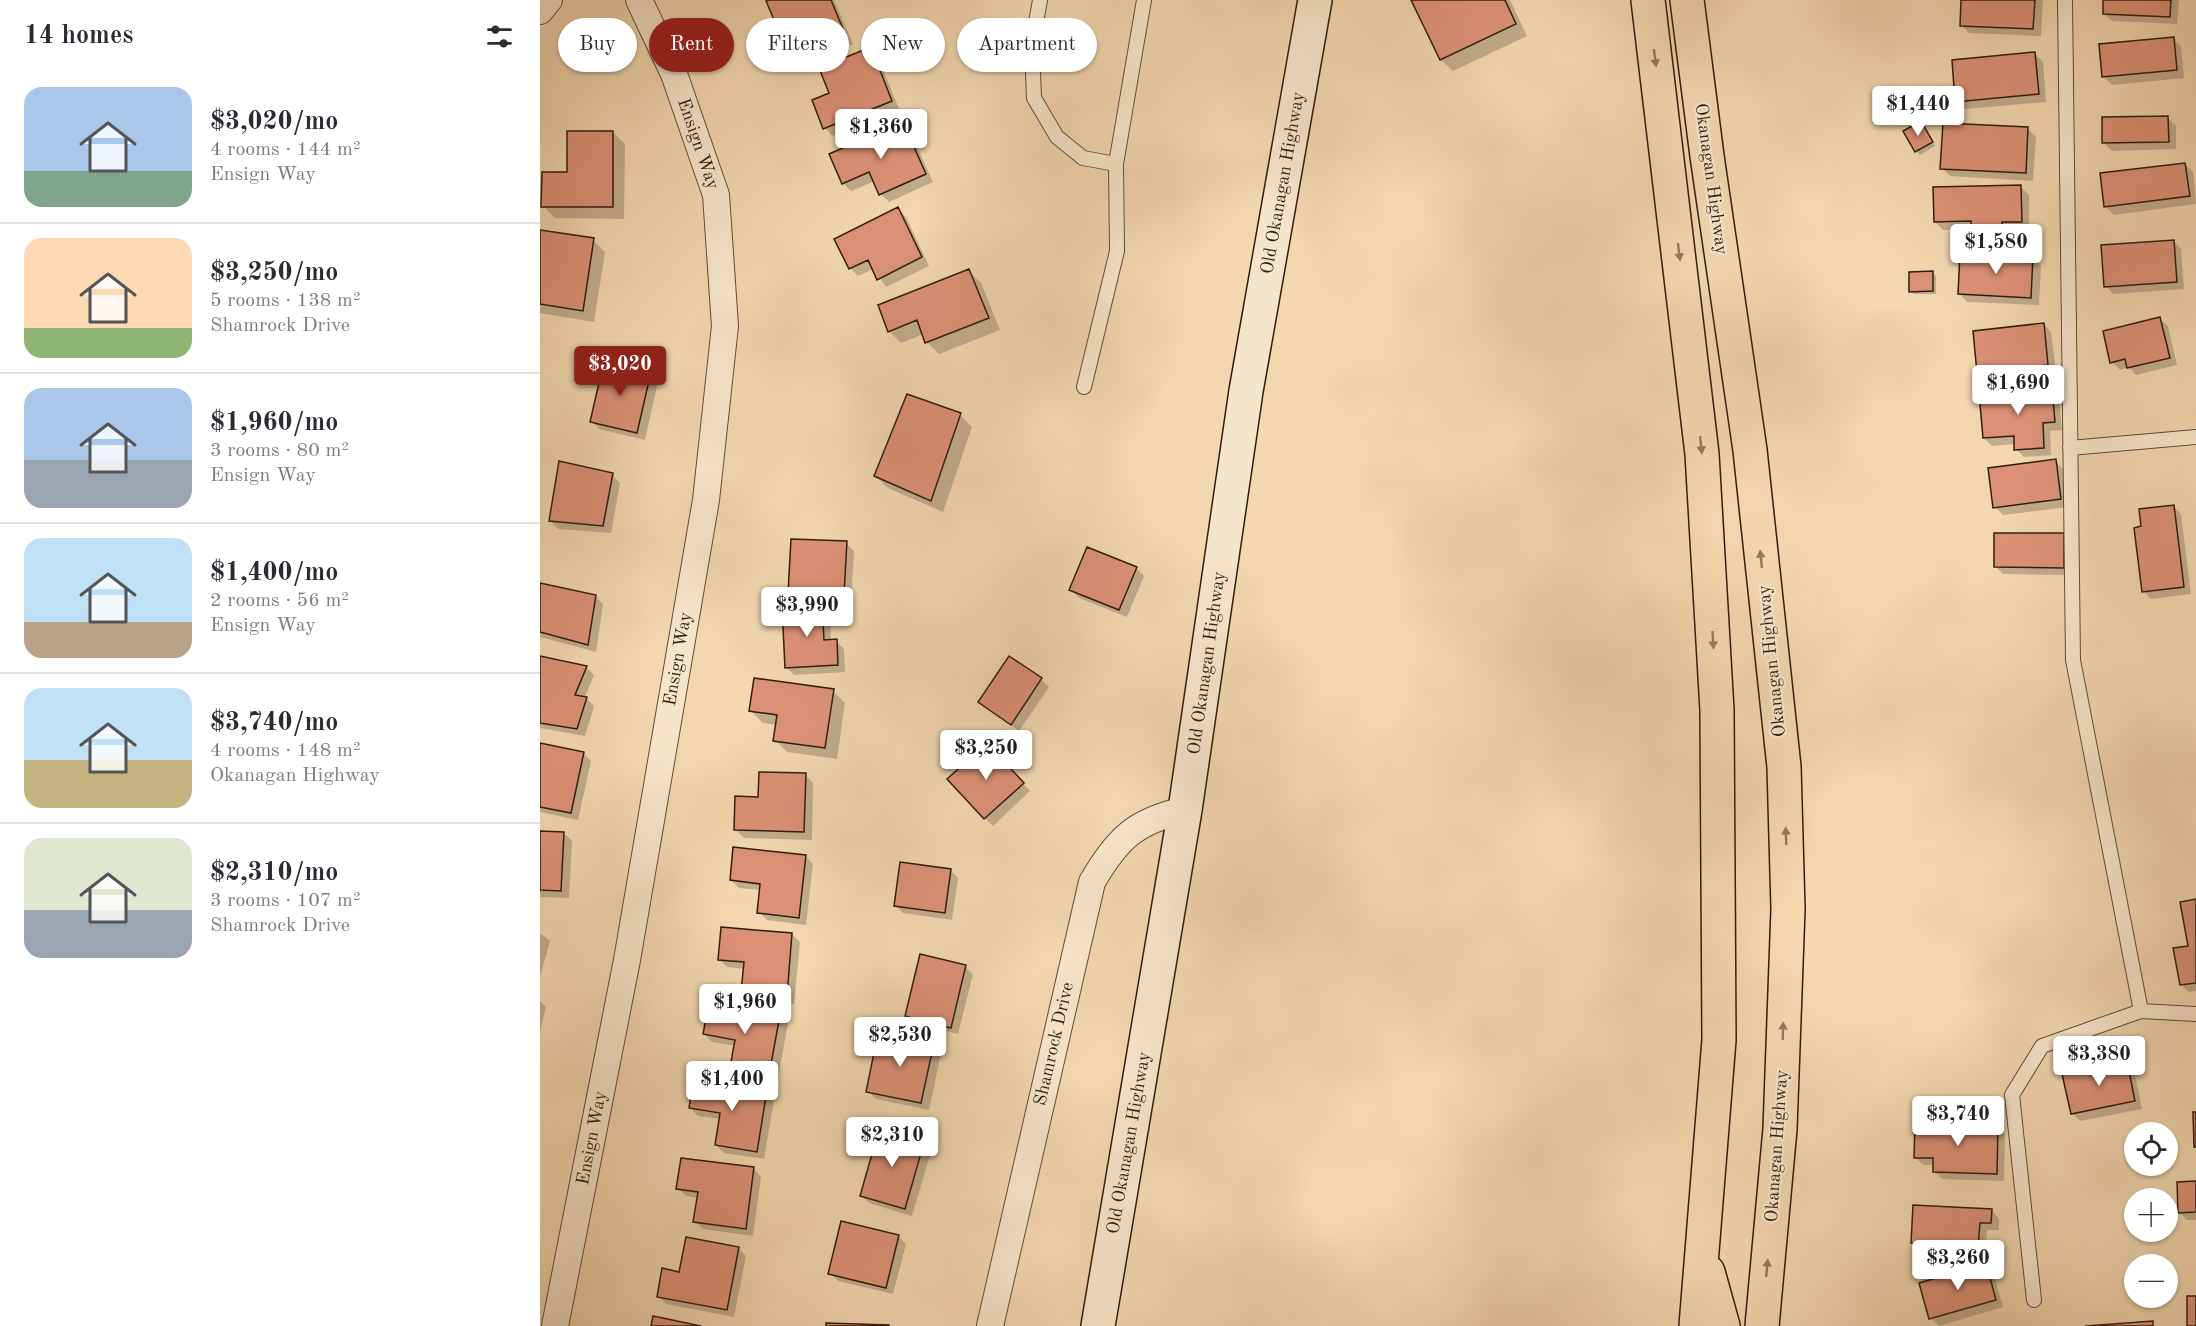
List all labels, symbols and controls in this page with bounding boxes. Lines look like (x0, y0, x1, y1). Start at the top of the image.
chip: Buy (558, 18, 637, 72)
chip: Rent (649, 18, 734, 72)
chip: Filters (746, 18, 849, 72)
chip: New (861, 18, 945, 72)
chip: Apartment (957, 18, 1097, 72)
icon: filters (483, 20, 516, 53)
text: 14 homes (24, 23, 133, 49)
one-way arrow (1650, 49, 1660, 68)
pin: $1,440 (1869, 86, 1967, 137)
street label: Old Okanagan Highway (1258, 90, 1308, 276)
text: $1,440 (1886, 95, 1950, 115)
street label: Ensign Way (674, 96, 722, 192)
street label: Okanagan Highway (1691, 102, 1731, 256)
text: $3,020/mo (210, 109, 338, 135)
pin: $1,360 (832, 109, 930, 160)
icon: home (72, 111, 144, 183)
text: $1,360 (849, 118, 913, 138)
text: 4 rooms · 144 m² (210, 140, 360, 160)
text: Ensign Way (210, 165, 316, 185)
pin: $1,580 (1947, 224, 2045, 275)
text: $1,580 (1964, 233, 2028, 253)
one-way arrow (1674, 242, 1683, 261)
text: $3,250/mo (210, 260, 338, 286)
icon: home (72, 262, 144, 334)
text: 5 rooms · 138 m² (210, 291, 360, 311)
text: Shamrock Drive (210, 316, 350, 336)
pin: $3,020 (571, 346, 669, 397)
text: $3,020 (588, 355, 652, 375)
pin: $1,690 (1969, 365, 2067, 416)
text: $1,690 (1986, 374, 2050, 394)
text: $1,960/mo (210, 410, 338, 436)
icon: home (72, 412, 144, 484)
one-way arrow (1696, 436, 1706, 455)
text: 3 rooms · 80 m² (210, 441, 349, 461)
text: Ensign Way (210, 466, 316, 486)
one-way arrow (1757, 549, 1766, 568)
text: $1,400/mo (210, 560, 338, 586)
icon: home (72, 562, 144, 634)
street label: Old Okanagan Highway (1185, 570, 1229, 756)
street label: Okanagan Highway (1755, 584, 1789, 738)
pin: $3,990 (758, 587, 856, 638)
text: 2 rooms · 56 m² (210, 591, 349, 611)
text: $3,990 (775, 596, 839, 616)
street label: Ensign Way (661, 610, 695, 707)
text: Ensign Way (210, 616, 316, 636)
one-way arrow (1708, 630, 1717, 649)
text: $3,740/mo (210, 710, 338, 736)
icon: home (72, 712, 144, 784)
pin: $3,250 (937, 730, 1035, 781)
text: $3,250 (954, 739, 1018, 759)
text: 4 rooms · 148 m² (210, 741, 360, 761)
text: Okanagan Highway (210, 766, 380, 786)
one-way arrow (1781, 827, 1790, 846)
text: $2,310/mo (210, 860, 338, 886)
icon: home (72, 862, 144, 934)
text: 3 rooms · 107 m² (210, 891, 360, 911)
text: Shamrock Drive (210, 916, 350, 936)
street label: Shamrock Drive (1031, 981, 1077, 1107)
pin: $1,960 (696, 984, 794, 1035)
text: $1,960 (713, 993, 777, 1013)
pin: $2,530 (851, 1017, 949, 1068)
one-way arrow (1779, 1022, 1788, 1041)
text: $2,530 (868, 1026, 932, 1046)
pin: $3,380 (2050, 1036, 2148, 1087)
text: $3,380 (2067, 1045, 2131, 1065)
street label: Old Okanagan Highway (1104, 1050, 1154, 1236)
pin: $1,400 (683, 1061, 781, 1112)
street label: Okanagan Highway (1763, 1069, 1791, 1223)
text: $1,400 (700, 1070, 764, 1090)
street label: Ensign Way (574, 1089, 610, 1186)
pin: $3,740 (1909, 1096, 2007, 1147)
text: $3,740 (1926, 1105, 1990, 1125)
pin: $2,310 (843, 1117, 941, 1168)
map controls (2124, 1122, 2178, 1308)
button: locate (2124, 1122, 2178, 1176)
text: $2,310 (860, 1126, 924, 1146)
button: + (2124, 1188, 2178, 1242)
pin: $3,260 (1909, 1240, 2007, 1291)
text: $3,260 (1926, 1249, 1990, 1269)
button: − (2124, 1254, 2178, 1308)
one-way arrow (1762, 1258, 1772, 1277)

